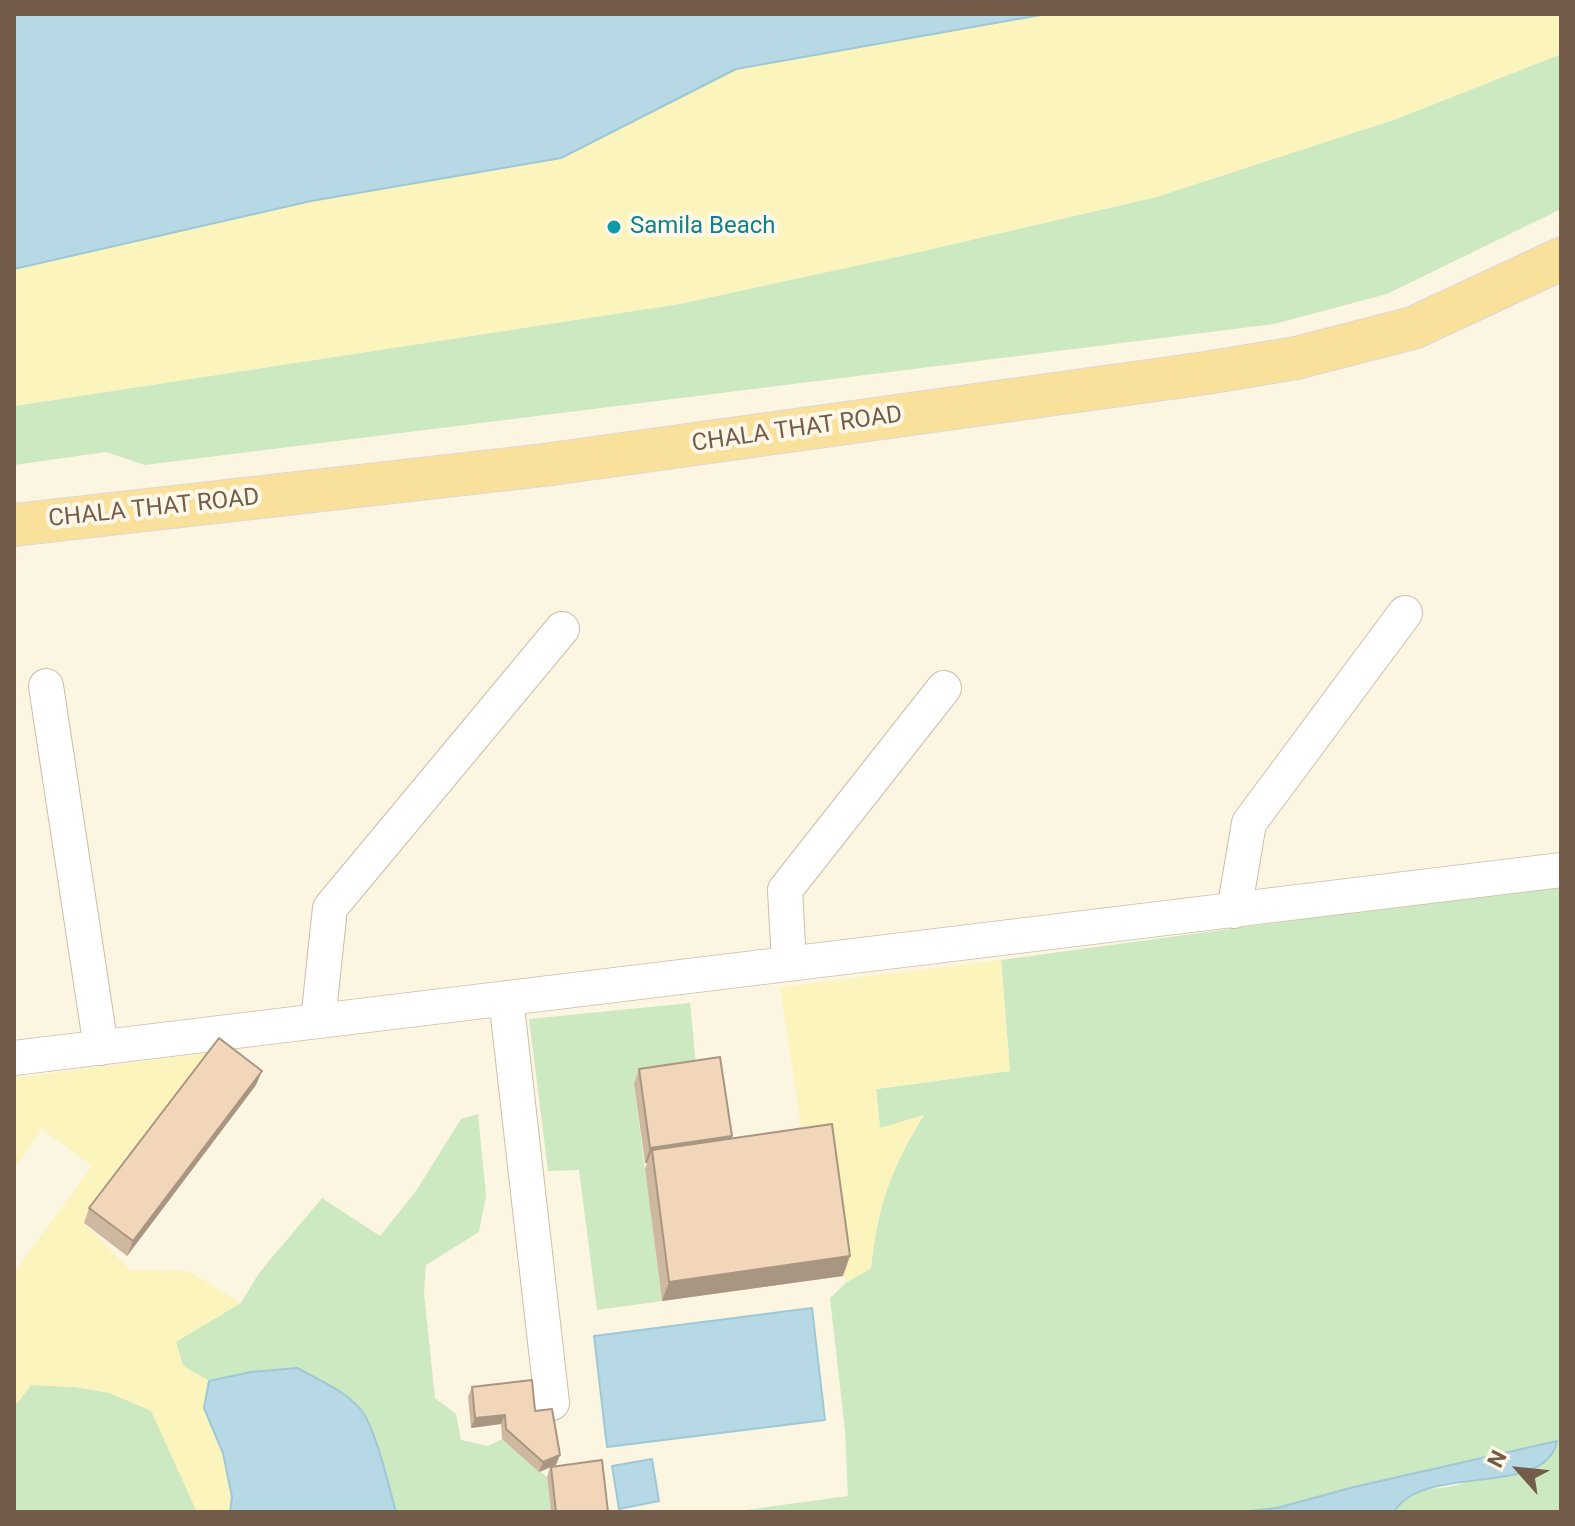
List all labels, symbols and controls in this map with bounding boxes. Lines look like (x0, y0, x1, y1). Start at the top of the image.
place label: Samila Beach (630, 213, 776, 241)
marker: Samila Beach (605, 218, 623, 236)
street label: CHALA THAT ROAD (690, 401, 904, 459)
street label: CHALA THAT ROAD (47, 484, 261, 534)
north arrow (1479, 1430, 1559, 1510)
text: N (1483, 1446, 1512, 1471)

